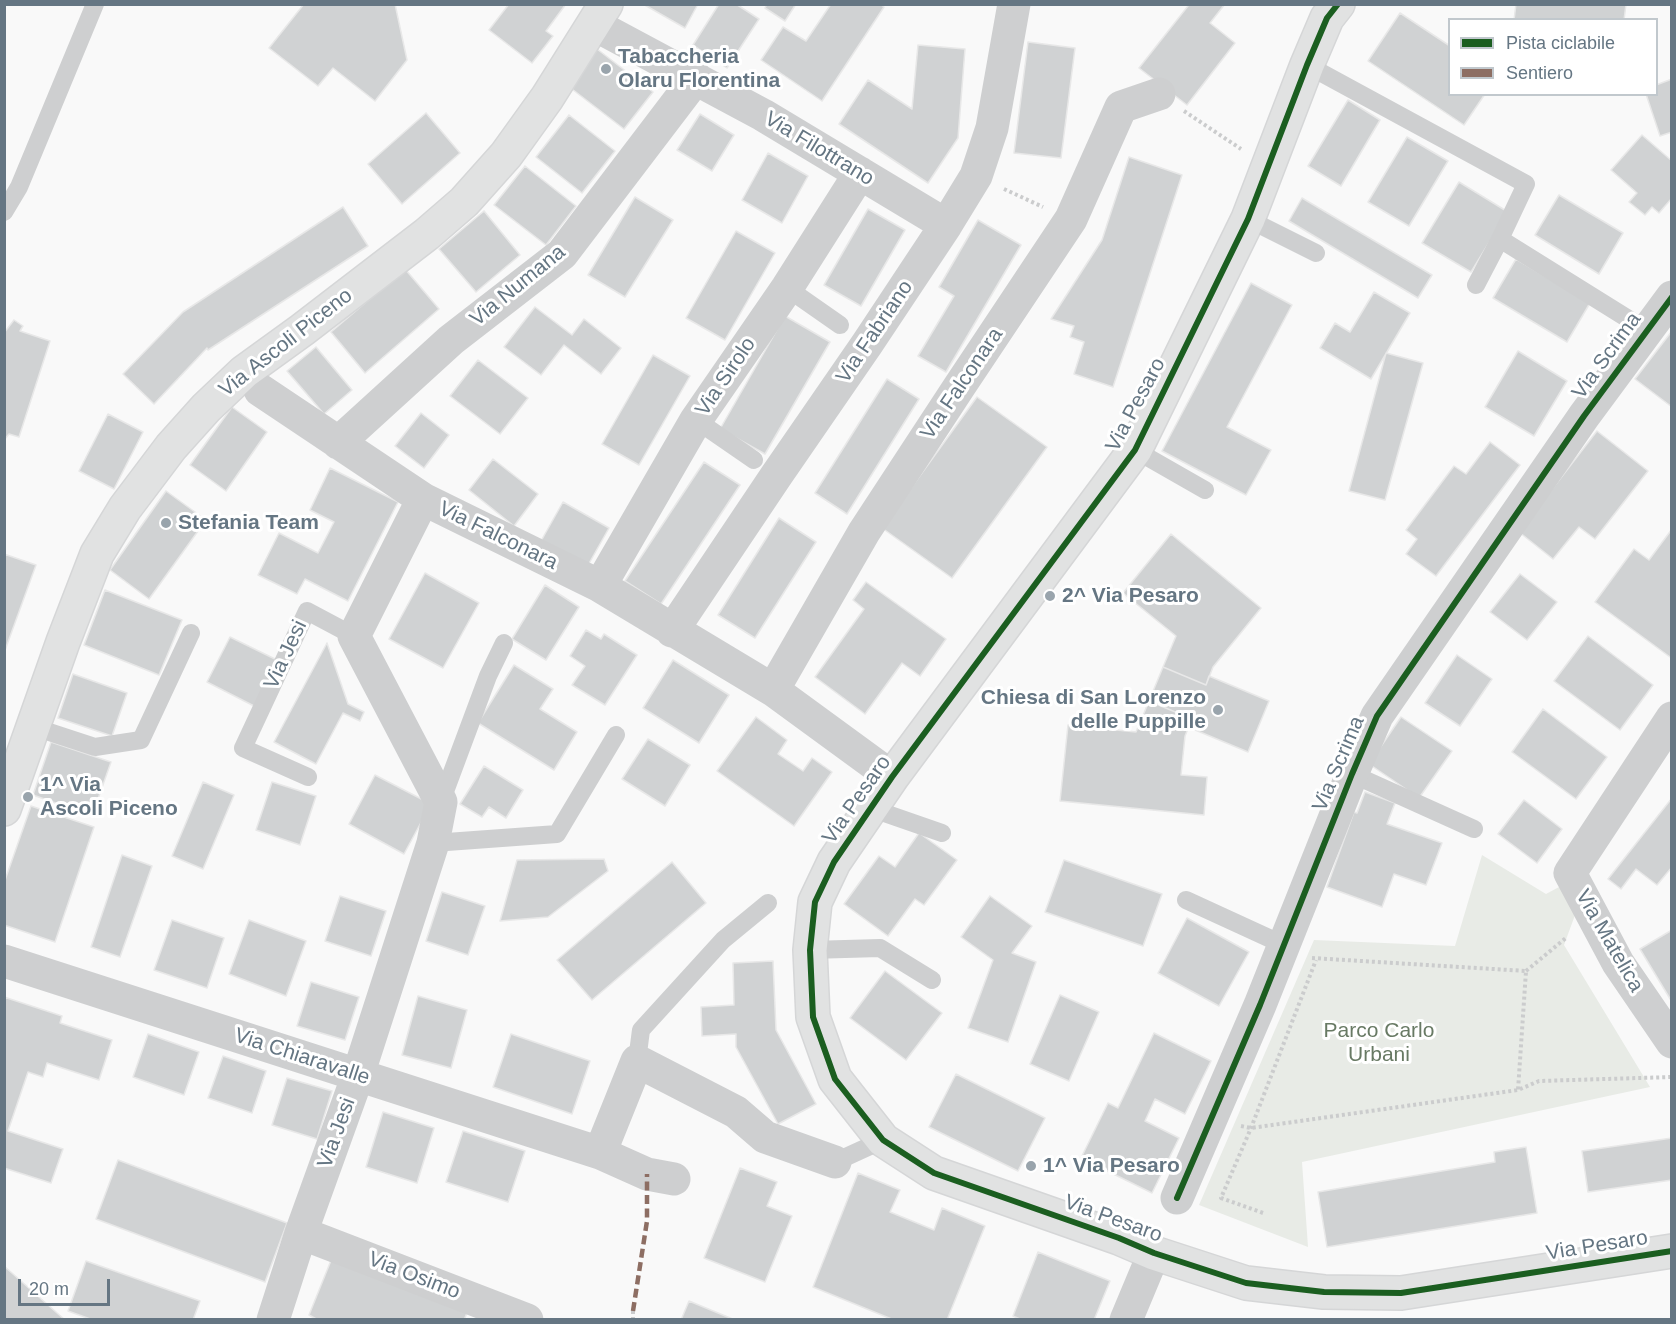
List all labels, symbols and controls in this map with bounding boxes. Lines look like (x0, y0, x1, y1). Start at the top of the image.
legend (1448, 18, 1658, 96)
text: Pista ciclabile (1506, 33, 1615, 53)
place label: Tabaccheria Olaru Florentina (618, 44, 780, 94)
marker: Tabaccheria Olaru Florentina (599, 62, 613, 76)
text: Sentiero (1506, 63, 1573, 83)
street label: Via Filottrano (760, 106, 878, 192)
street label: Via Numana (465, 240, 571, 332)
street label: Via Fabriano (831, 276, 919, 388)
street label: Via Ascoli Piceno (214, 283, 358, 403)
street label: Via Scrima (1567, 308, 1647, 404)
street label: Via Falconara (915, 323, 1009, 445)
street label: Via Sirolo (691, 333, 761, 421)
street label: Via Pesaro (1101, 354, 1171, 456)
street label: Via Falconara (434, 496, 562, 576)
place label: Stefania Team (178, 510, 319, 536)
marker: Stefania Team (159, 516, 173, 530)
place label: 2^ Via Pesaro (1062, 583, 1199, 609)
marker: 2^ Via Pesaro (1043, 589, 1057, 603)
street label: Via Jesi (259, 617, 313, 693)
place label: Chiesa di San Lorenzo delle Puppille (981, 685, 1206, 735)
marker: Chiesa di San Lorenzo delle Puppille (1211, 703, 1225, 717)
street label: Via Scrima (1308, 713, 1370, 815)
street label: Via Pesaro (817, 751, 897, 849)
place label: 1^ Via Ascoli Piceno (40, 772, 178, 822)
marker: 1^ Via Ascoli Piceno (21, 790, 35, 804)
street label: Via Matelica (1570, 885, 1648, 997)
park label: Parco Carlo Urbani (1324, 1018, 1434, 1068)
street label: Via Chiaravalle (231, 1023, 373, 1091)
street label: Via Jesi (313, 1094, 361, 1172)
place label: 1^ Via Pesaro (1043, 1153, 1180, 1179)
marker: 1^ Via Pesaro (1024, 1159, 1038, 1173)
street label: Via Pesaro (1061, 1190, 1165, 1248)
street label: Via Pesaro (1544, 1226, 1650, 1266)
street label: Via Osimo (364, 1247, 464, 1305)
scale bar (21, 1267, 112, 1305)
text: 20 m (29, 1279, 69, 1299)

